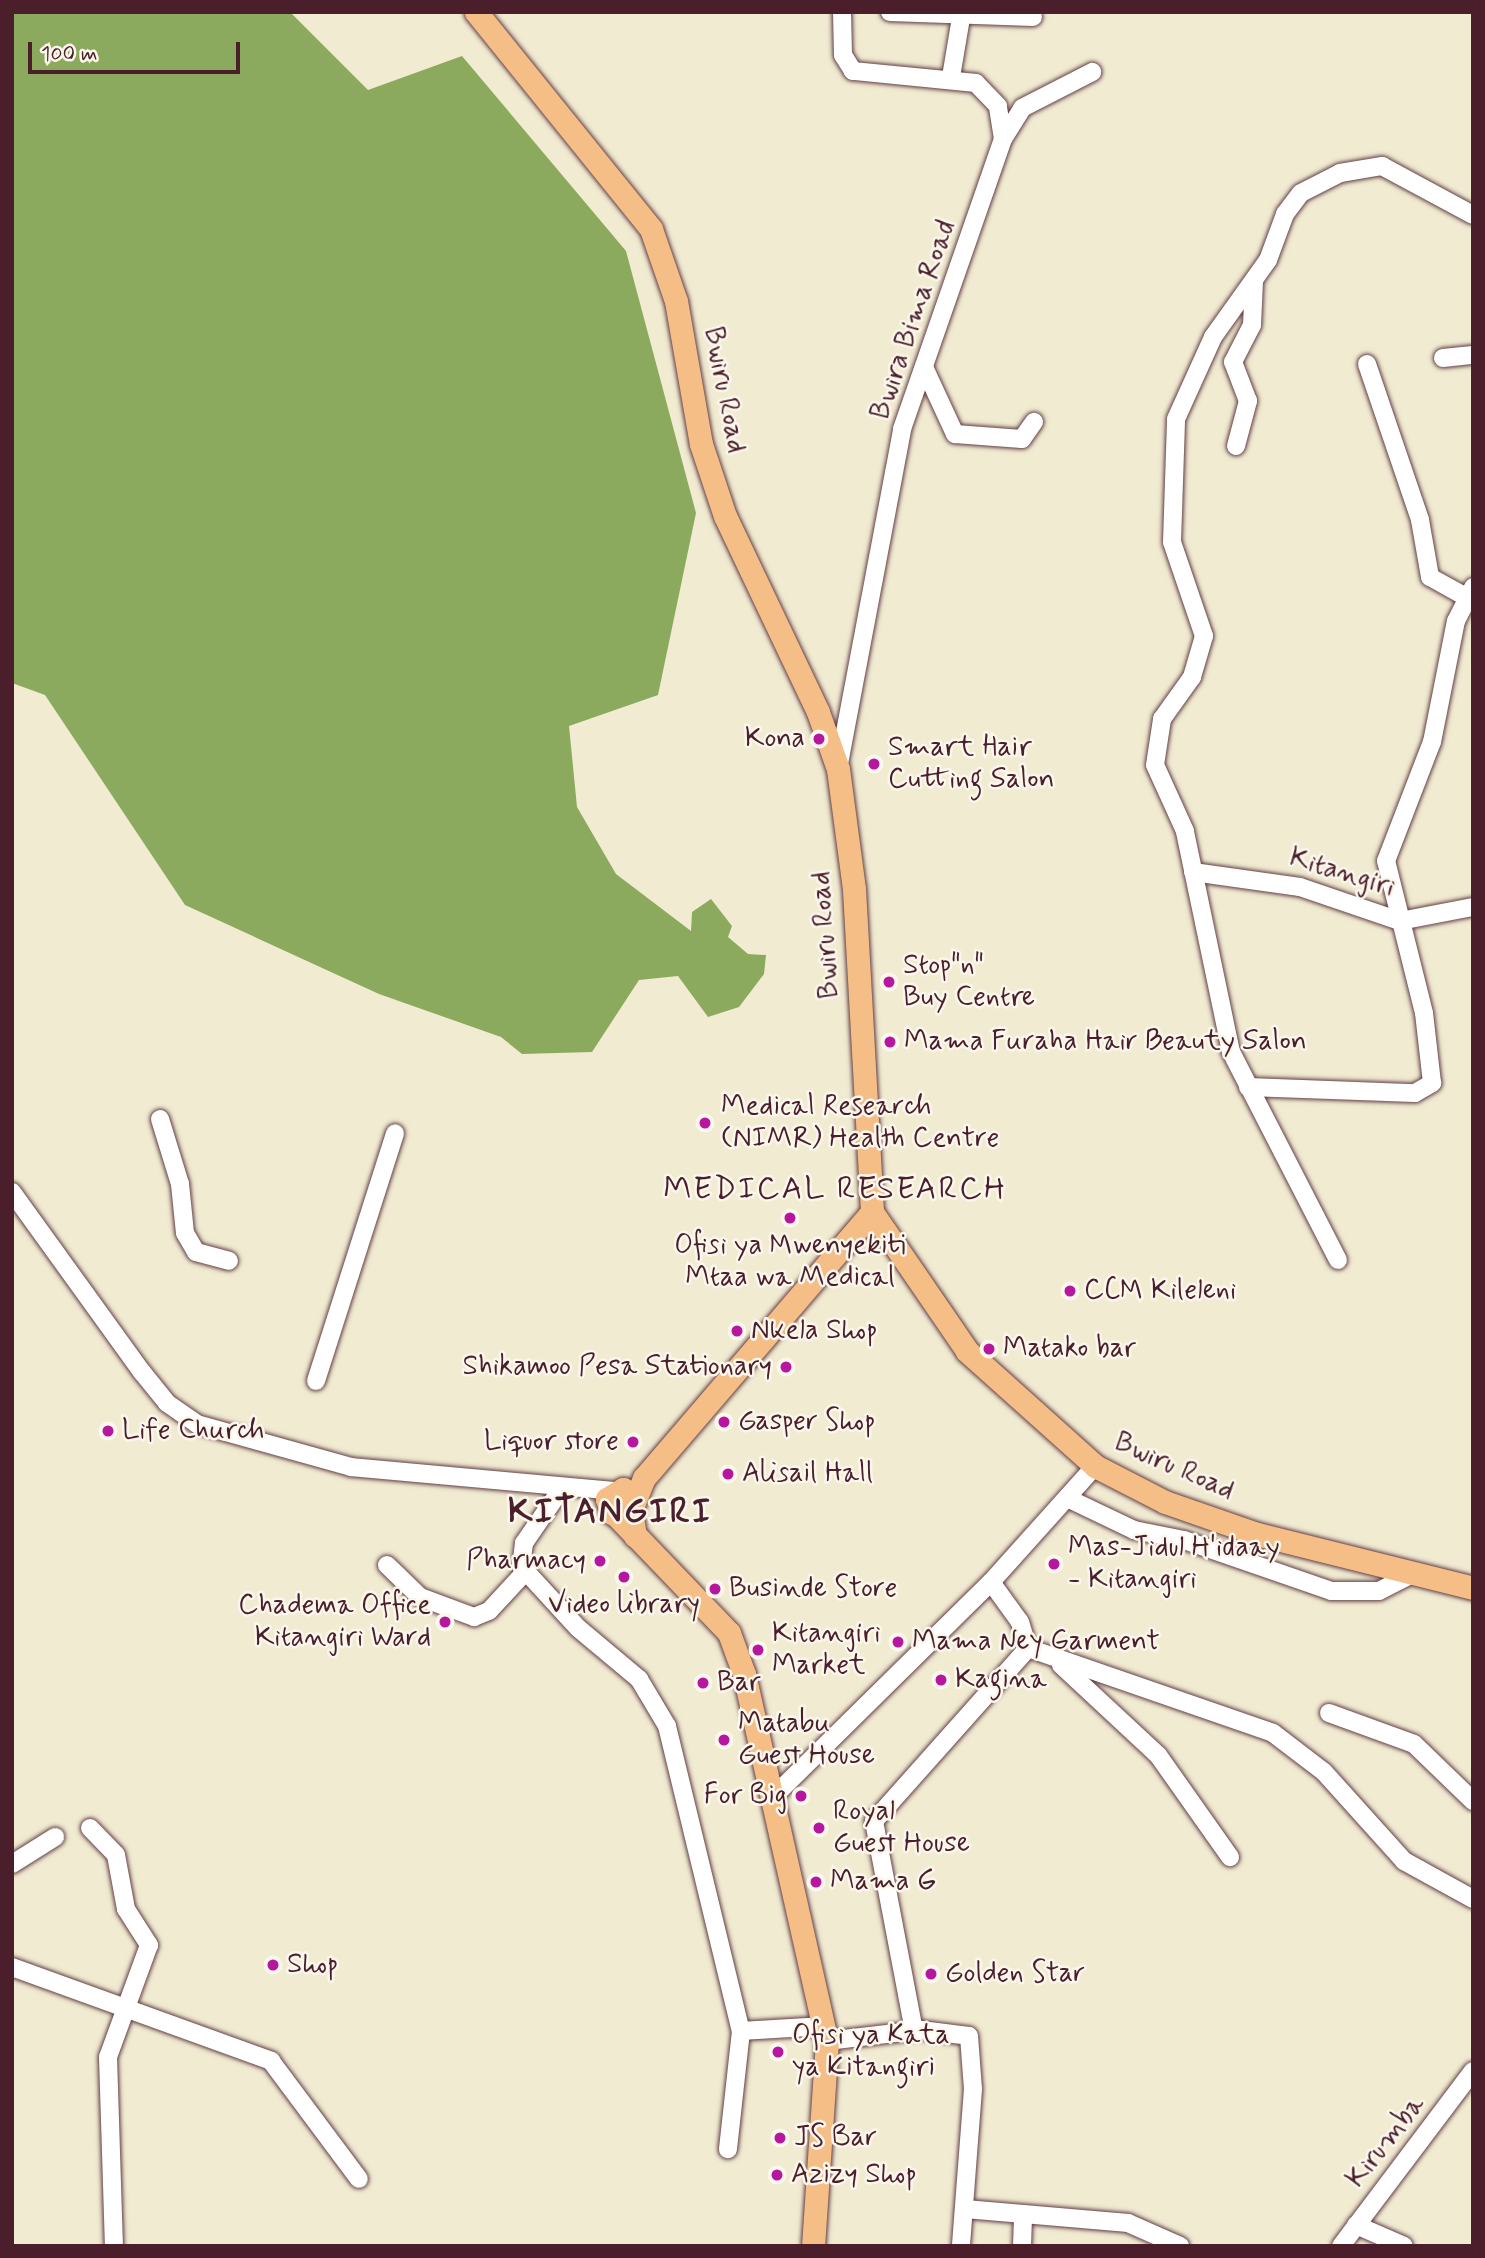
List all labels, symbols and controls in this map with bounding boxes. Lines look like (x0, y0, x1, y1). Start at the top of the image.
scale bar (32, 28, 243, 72)
text: 100 m (41, 40, 97, 68)
street label: Bwira Bima Road (865, 218, 963, 422)
street label: Bwiru Road (695, 324, 753, 456)
place label: Kona (745, 722, 805, 756)
marker: Kona (811, 731, 827, 747)
place label: Smart Hair Cutting Salon (888, 731, 1060, 797)
marker: Smart Hair Cutting Salon (866, 756, 882, 772)
street label: Kitangiri (1285, 841, 1399, 905)
street label: Bwiru Road (805, 870, 847, 1000)
place label: Stop"n" Buy Centre (903, 949, 1042, 1015)
marker: Stop"n" Buy Centre (881, 974, 897, 990)
place label: Mama Furaha Hair Beauty Salon (904, 1025, 1309, 1059)
marker: Mama Furaha Hair Beauty Salon (882, 1034, 898, 1050)
place label: Medical Research (NIMR) Health Centre (721, 1090, 999, 1156)
marker: Medical Research (NIMR) Health Centre (695, 1113, 715, 1133)
district label: MEDICAL RESEARCH (663, 1170, 1007, 1208)
marker: Ofisi ya Mwenyekiti Mtaa wa Medical (782, 1210, 798, 1226)
place label: Ofisi ya Mwenyekiti Mtaa wa Medical (670, 1229, 910, 1295)
place label: CCM Kileleni (1084, 1274, 1236, 1308)
marker: CCM Kileleni (1062, 1283, 1078, 1299)
place label: Nkela Shop (751, 1314, 877, 1348)
marker: Nkela Shop (729, 1323, 745, 1339)
place label: Matako bar (1003, 1332, 1136, 1366)
marker: Matako bar (981, 1341, 997, 1357)
place label: Shikamoo Pesa Stationary (473, 1350, 772, 1384)
marker: Shikamoo Pesa Stationary (778, 1359, 794, 1375)
place label: Gasper Shop (738, 1405, 877, 1439)
place label: Life Church (122, 1414, 267, 1448)
marker: Gasper Shop (716, 1414, 732, 1430)
marker: Life Church (100, 1423, 116, 1439)
place label: Liquor store (484, 1425, 619, 1459)
street label: Bwiru Road (1109, 1426, 1239, 1508)
marker: Liquor store (625, 1434, 641, 1450)
place label: Alisail Hall (742, 1457, 869, 1491)
marker: Alisail Hall (720, 1466, 736, 1482)
district label: KITANGIRI (512, 1491, 708, 1533)
place label: Mas-Jidul H'idaay - Kitangiri (1068, 1531, 1280, 1597)
place label: Pharmacy (466, 1544, 586, 1578)
marker: Pharmacy (592, 1553, 608, 1569)
marker: Mas-Jidul H'idaay - Kitangiri (1046, 1556, 1062, 1572)
marker: Video library (616, 1569, 632, 1585)
place label: Businde Store (729, 1572, 897, 1606)
marker: Businde Store (707, 1581, 723, 1597)
place label: Video library (548, 1588, 700, 1622)
place label: Chadema Office Kitangiri Ward (238, 1589, 431, 1655)
marker: Chadema Office Kitangiri Ward (437, 1614, 453, 1630)
place label: Kitangiri Market (772, 1617, 881, 1683)
place label: Mama Ney Garment (912, 1625, 1163, 1659)
marker: Mama Ney Garment (890, 1634, 906, 1650)
marker: Kitangiri Market (750, 1642, 766, 1658)
place label: Kagina (955, 1663, 1047, 1697)
place label: Bar (717, 1666, 761, 1700)
marker: Kagina (933, 1672, 949, 1688)
marker: Bar (695, 1675, 711, 1691)
place label: Matabu Guest House (738, 1707, 875, 1773)
marker: Matabu Guest House (716, 1732, 732, 1748)
place label: For Big (704, 1779, 787, 1813)
marker: For Big (793, 1788, 809, 1804)
place label: Royal Guest House (833, 1795, 970, 1861)
marker: Royal Guest House (811, 1820, 827, 1836)
place label: Mama G (830, 1865, 935, 1899)
marker: Mama G (808, 1874, 824, 1890)
place label: Shop (287, 1948, 338, 1982)
marker: Shop (265, 1957, 281, 1973)
place label: Golden Star (945, 1957, 1084, 1991)
marker: Golden Star (923, 1966, 939, 1982)
place label: Ofisi ya Kata ya Kitangiri (792, 2019, 944, 2085)
marker: Ofisi ya Kata ya Kitangiri (770, 2044, 786, 2060)
street label: Kirumba (1339, 2089, 1433, 2195)
place label: JS Bar (794, 2121, 876, 2155)
marker: JS Bar (772, 2130, 788, 2146)
place label: Azizy Shop (791, 2158, 917, 2192)
marker: Azizy Shop (769, 2167, 785, 2183)

